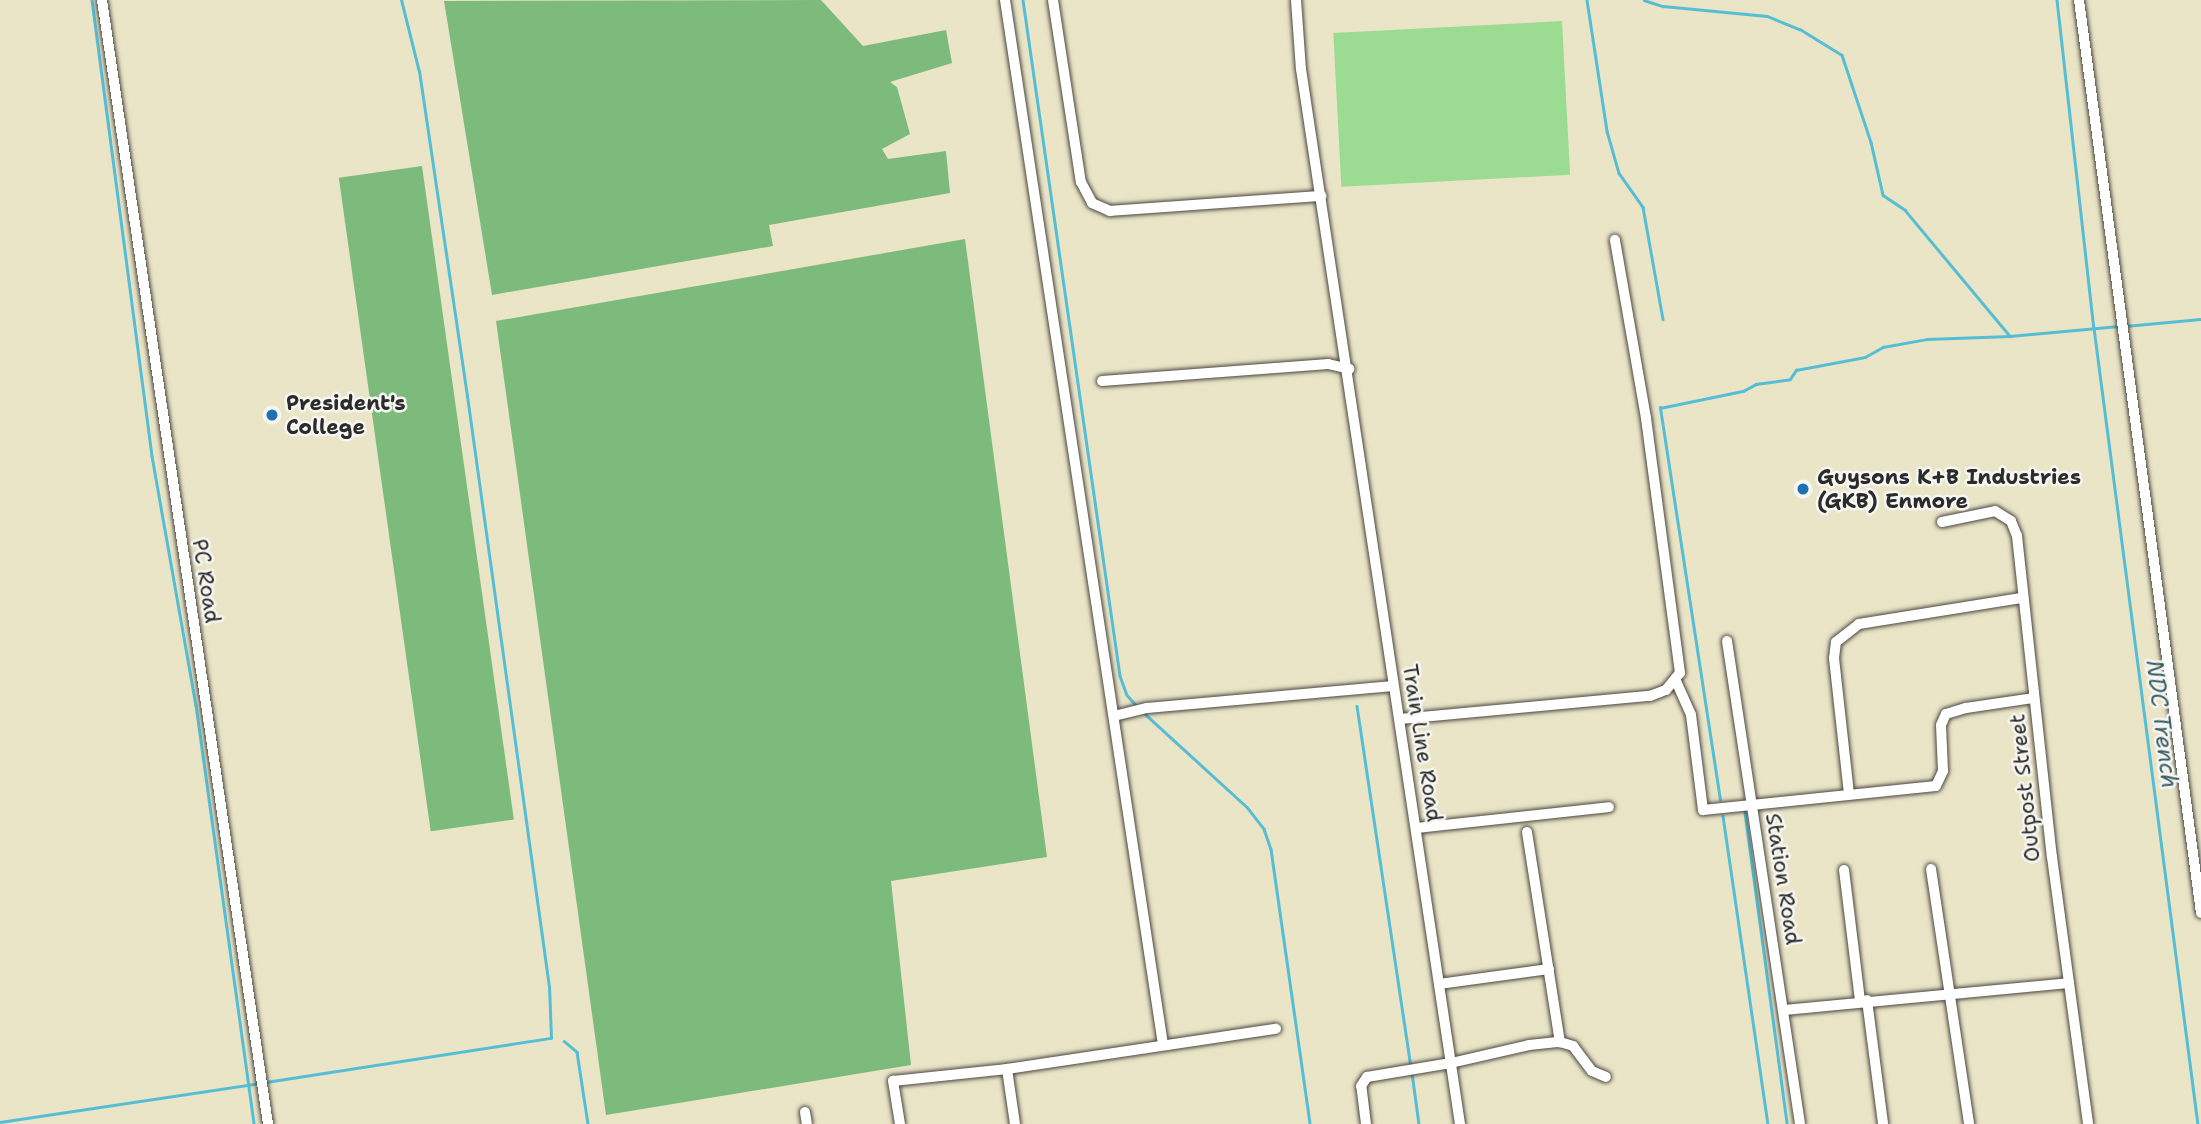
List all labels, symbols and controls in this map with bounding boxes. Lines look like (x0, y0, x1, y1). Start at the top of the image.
place label: President's College (286, 390, 406, 440)
marker: President's College (264, 407, 280, 423)
place label: Guysons K+B Industries (GKB) Enmore (1817, 464, 2081, 514)
marker: Guysons K+B Industries (GKB) Enmore (1795, 481, 1811, 497)
street label: PC Road (187, 537, 225, 625)
water label: NDC Trench (2140, 658, 2184, 790)
street label: Train Line Road (1397, 662, 1447, 824)
street label: Outpost Street (2005, 713, 2045, 863)
street label: Station Road (1760, 811, 1806, 947)

